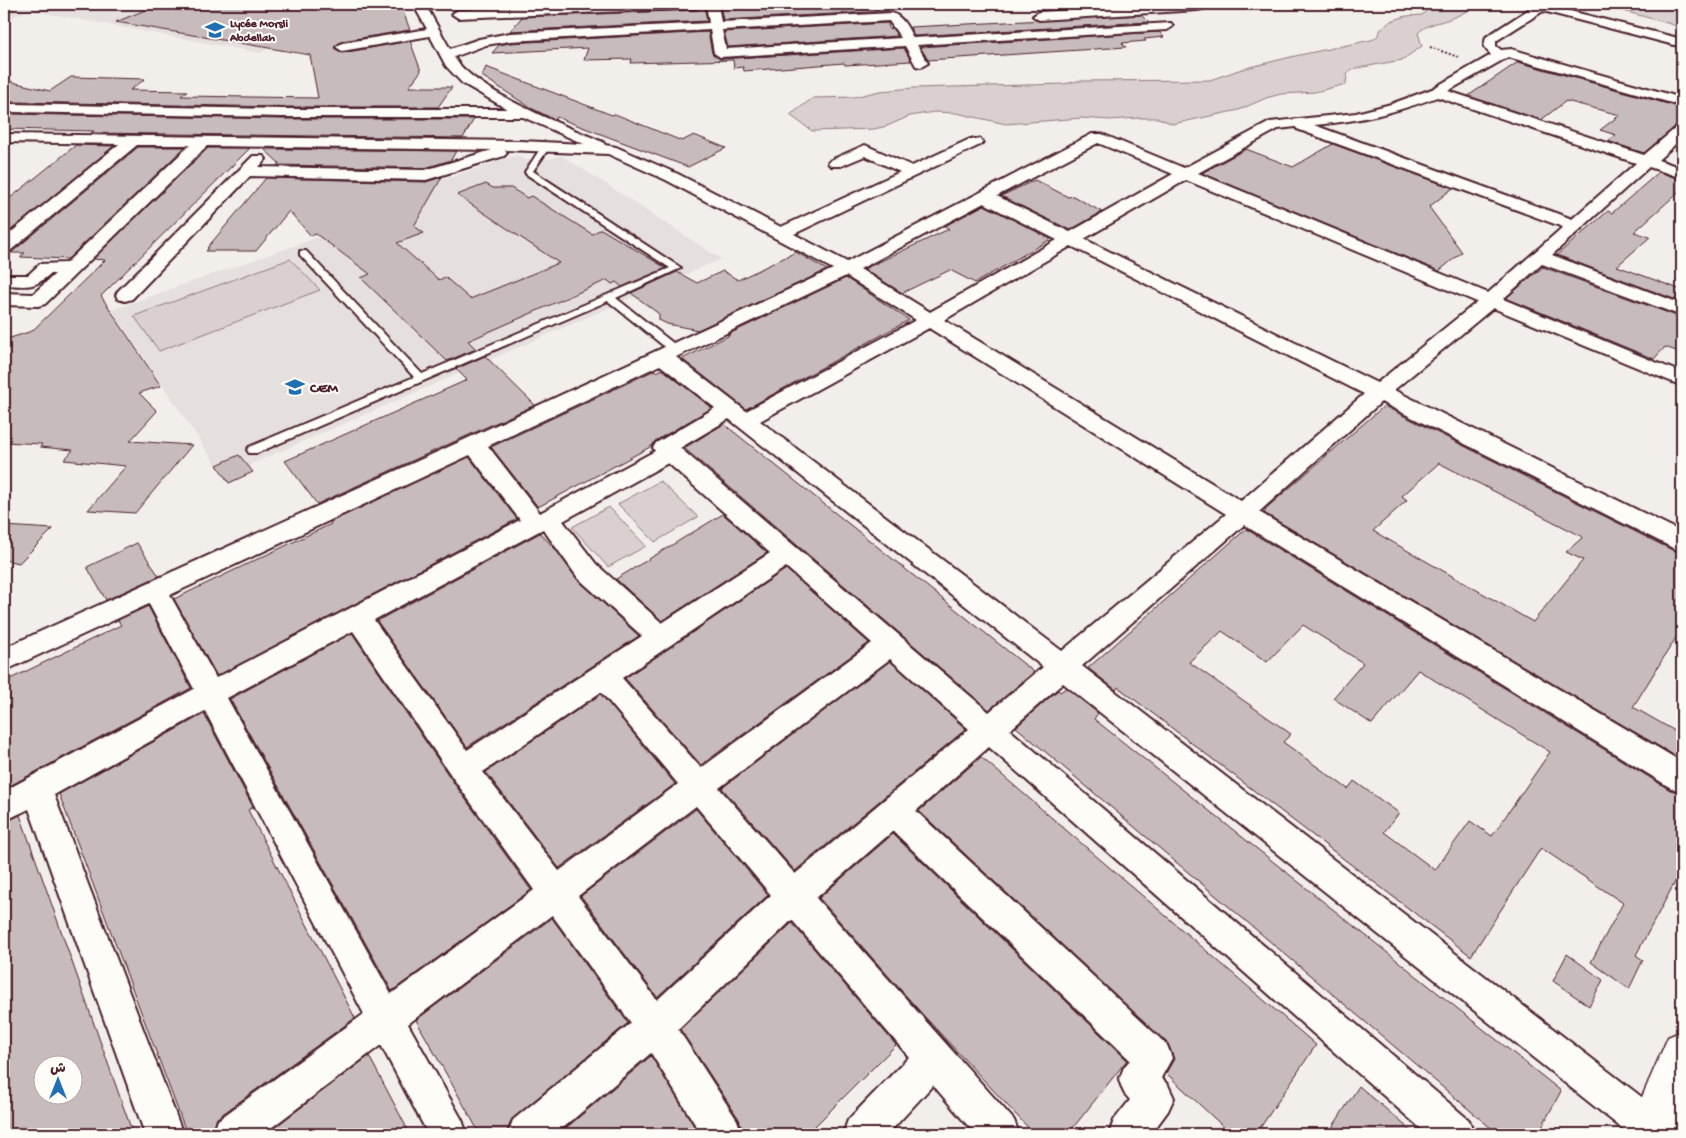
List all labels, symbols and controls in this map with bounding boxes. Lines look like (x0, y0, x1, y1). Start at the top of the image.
place label: Lycée Morsli Abdellah (229, 18, 288, 46)
school or university icon: Lycée Morsli Abdellah (204, 19, 226, 41)
school or university icon: CEM (284, 376, 306, 398)
place label: CEM (309, 380, 338, 398)
north arrow (32, 1056, 82, 1106)
text: ش (50, 1061, 66, 1078)

